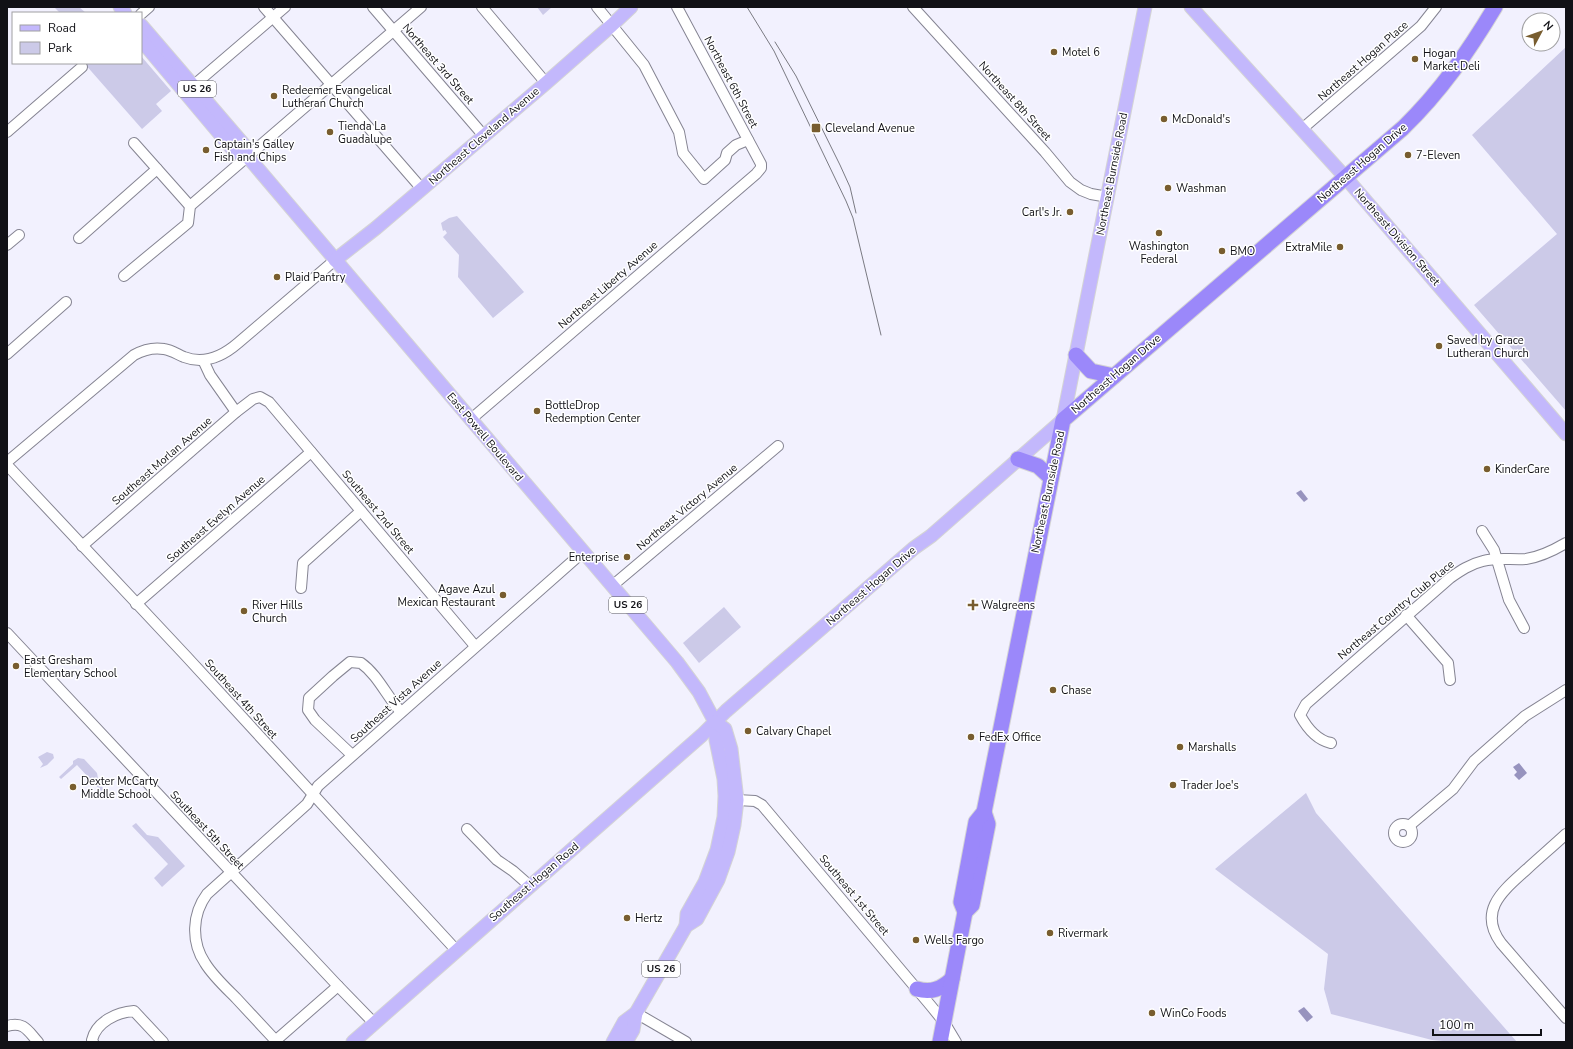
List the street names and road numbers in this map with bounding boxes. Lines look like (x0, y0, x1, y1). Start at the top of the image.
street label: Northeast Hogan Place (1315, 18, 1411, 104)
street label: Northeast 3rd Street (399, 21, 477, 107)
street label: Northeast 6th Street (701, 34, 762, 131)
street label: Northeast 8th Street (975, 58, 1055, 144)
road number: US 26 (178, 81, 216, 97)
street label: Northeast Cleveland Avenue (425, 84, 543, 188)
street label: Northeast Burnside Road (1093, 111, 1131, 237)
street label: Northeast Hogan Drive (1314, 120, 1410, 206)
street label: Northeast Division Street (1351, 185, 1443, 289)
street label: Northeast Liberty Avenue (555, 238, 661, 332)
street label: Northeast Hogan Drive (1068, 331, 1164, 417)
street label: East Powell Boulevard (443, 389, 527, 485)
street label: Southeast Morlan Avenue (109, 413, 215, 509)
street label: Northeast Burnside Road (1028, 430, 1068, 554)
street label: Northeast Victory Avenue (633, 460, 741, 554)
street label: Southeast 2nd Street (339, 467, 418, 557)
street label: Southeast Evelyn Avenue (164, 472, 268, 566)
street label: Northeast Hogan Drive (823, 543, 919, 629)
street label: Northeast Country Club Place (1335, 557, 1457, 663)
road number: US 26 (609, 597, 647, 613)
street label: Southeast 4th Street (201, 656, 281, 742)
street label: Southeast Vista Avenue (347, 656, 445, 746)
street label: Southeast 5th Street (167, 787, 247, 873)
street label: Southeast Hogan Road (486, 839, 582, 925)
street label: Southeast 1st Street (816, 851, 892, 939)
road number: US 26 (642, 961, 680, 977)

